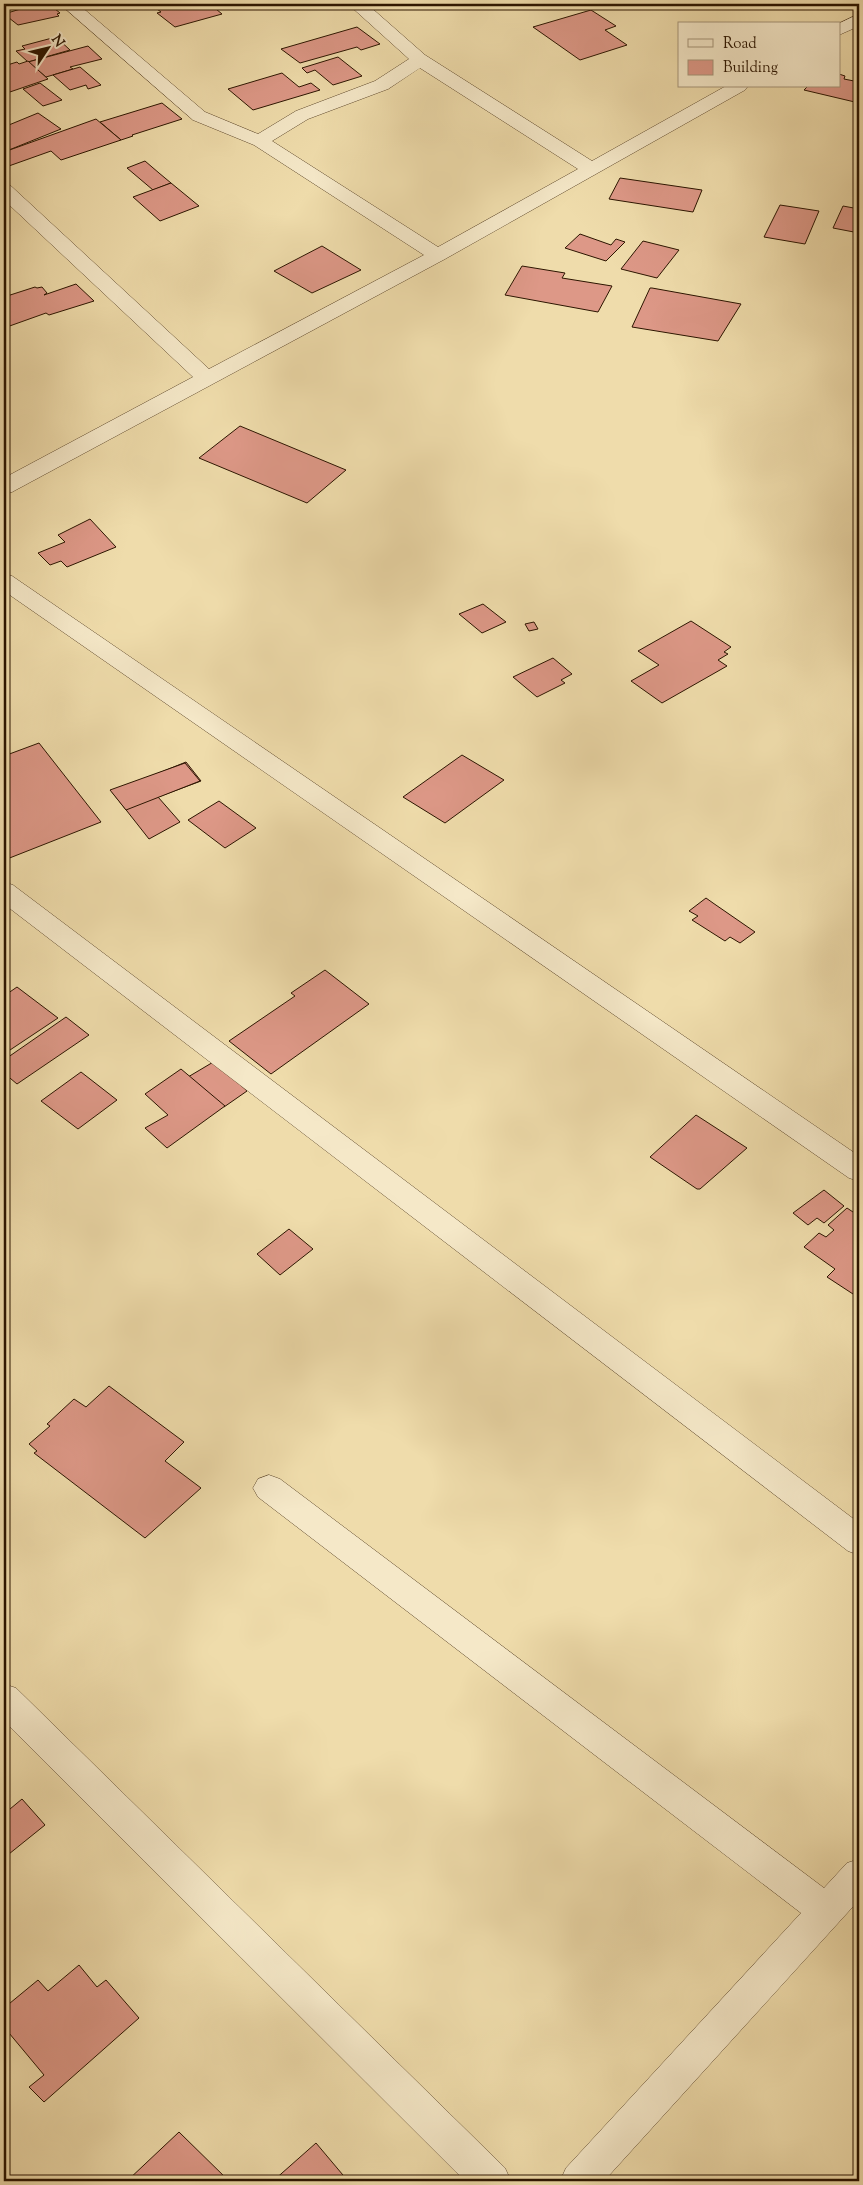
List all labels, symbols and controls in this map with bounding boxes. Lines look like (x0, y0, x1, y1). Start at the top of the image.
north arrow (22, 22, 72, 72)
legend (678, 22, 840, 88)
text: N (46, 31, 68, 52)
text: Road (723, 34, 757, 55)
text: Building (723, 58, 778, 79)

